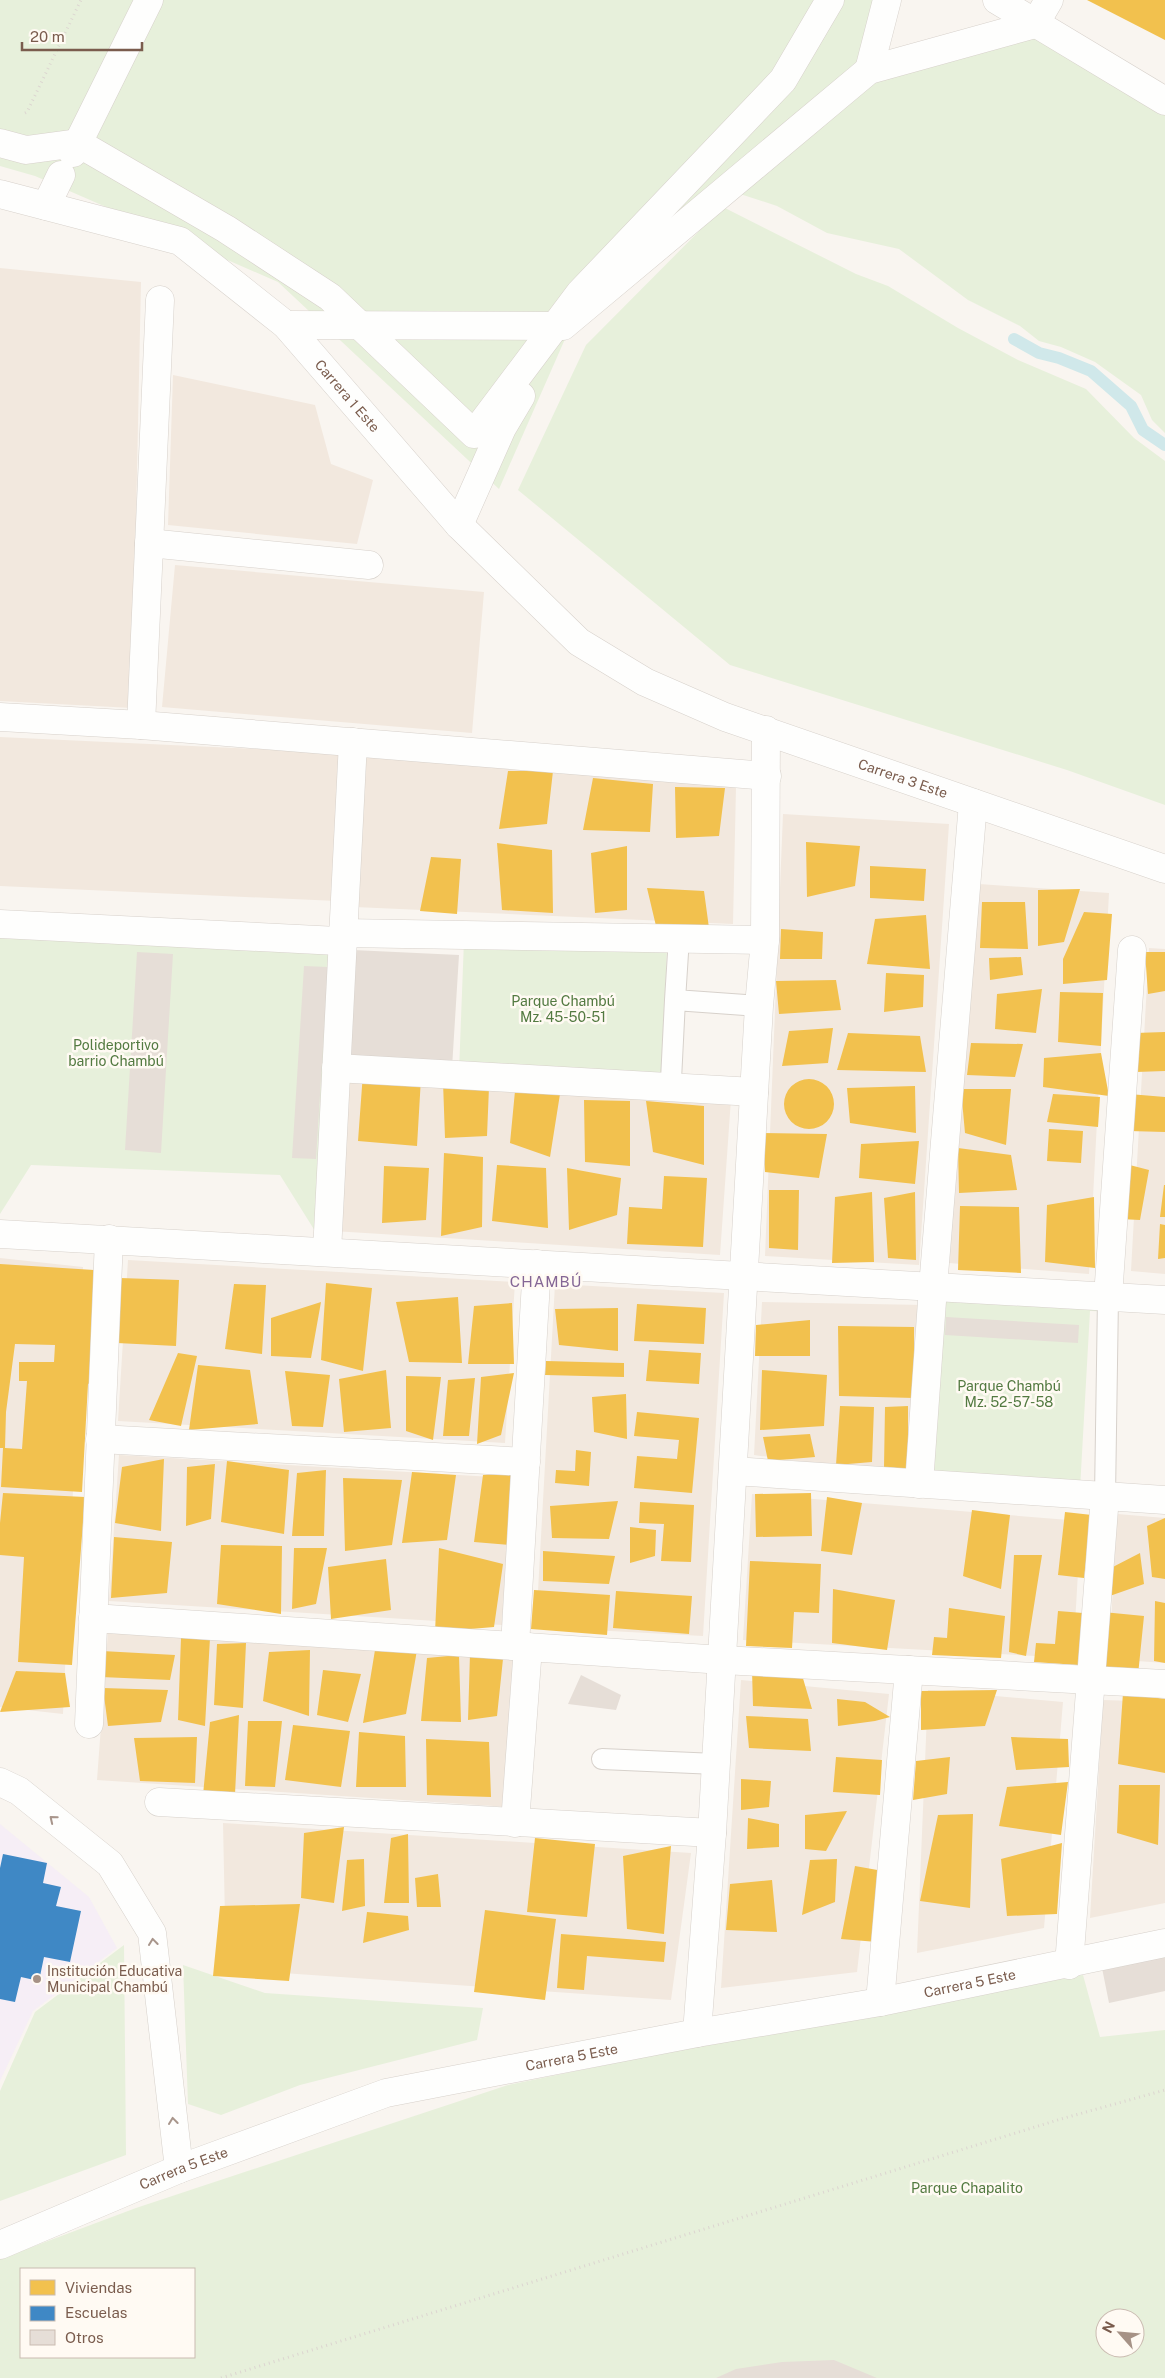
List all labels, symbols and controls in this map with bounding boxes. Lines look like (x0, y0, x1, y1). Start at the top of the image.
scale bar (22, 20, 142, 52)
text: 20 m (30, 28, 65, 45)
street label: Carrera 1 Este (312, 356, 383, 435)
street label: Carrera 3 Este (856, 756, 950, 801)
park label: Parque Chambú Mz. 45-50-51 (511, 993, 615, 1025)
park label: Polideportivo barrio Chambú (68, 1037, 164, 1069)
district label: CHAMBÚ (510, 1272, 582, 1290)
park label: Parque Chambú Mz. 52-57-58 (957, 1378, 1061, 1410)
one-way arrow (50, 1816, 59, 1824)
one-way arrow (148, 1938, 159, 1946)
place label: Institución Educativa Municipal Chambú (47, 1963, 182, 1995)
street label: Carrera 5 Este (922, 1966, 1017, 2001)
marker: Institución Educativa Municipal Chambú (31, 1973, 43, 1985)
street label: Carrera 5 Este (524, 2040, 619, 2074)
one-way arrow (168, 2117, 179, 2125)
street label: Carrera 5 Este (137, 2144, 230, 2193)
park label: Parque Chapalito (911, 2180, 1023, 2196)
legend (20, 2268, 195, 2358)
text: Viviendas (65, 2279, 132, 2296)
text: Escuelas (65, 2304, 127, 2321)
north arrow (1095, 2308, 1145, 2358)
text: N (1099, 2319, 1118, 2336)
text: Otros (65, 2329, 104, 2346)

